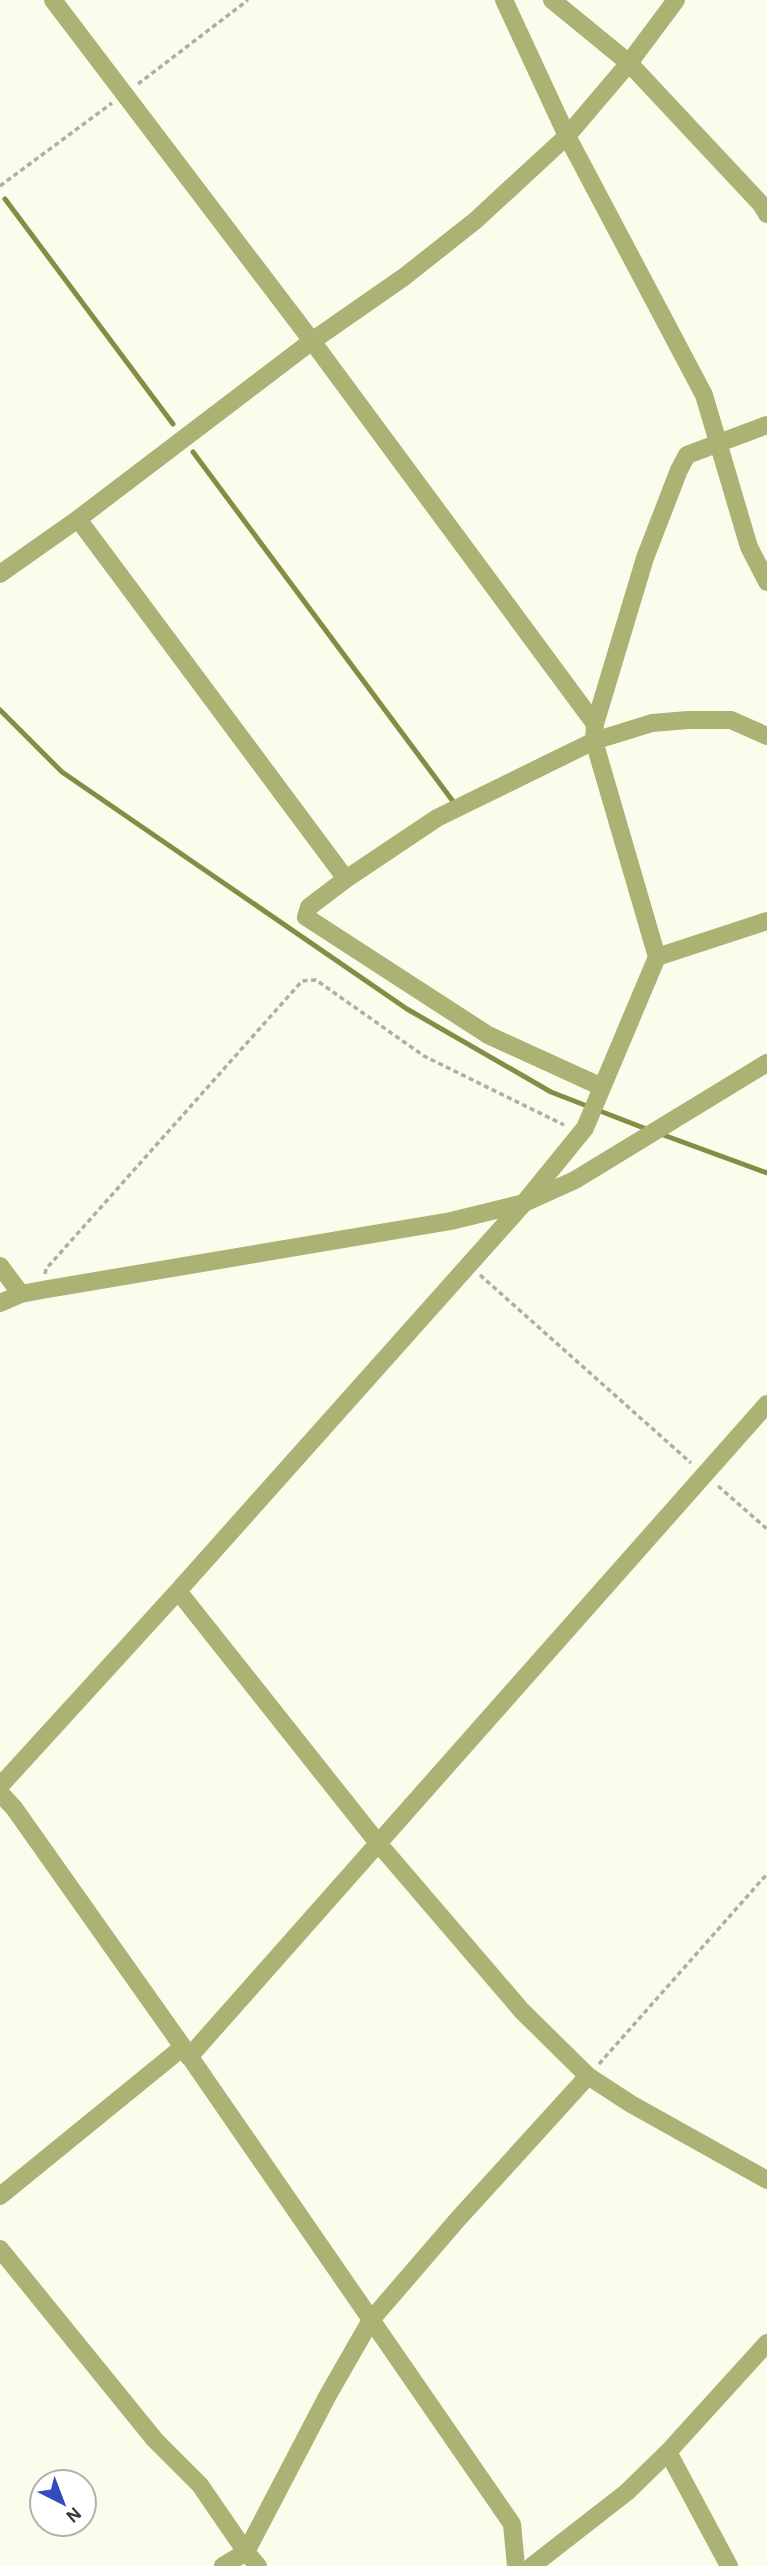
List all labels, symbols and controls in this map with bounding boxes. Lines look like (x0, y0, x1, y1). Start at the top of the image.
north arrow (28, 2468, 98, 2538)
text: N (62, 2503, 85, 2526)

